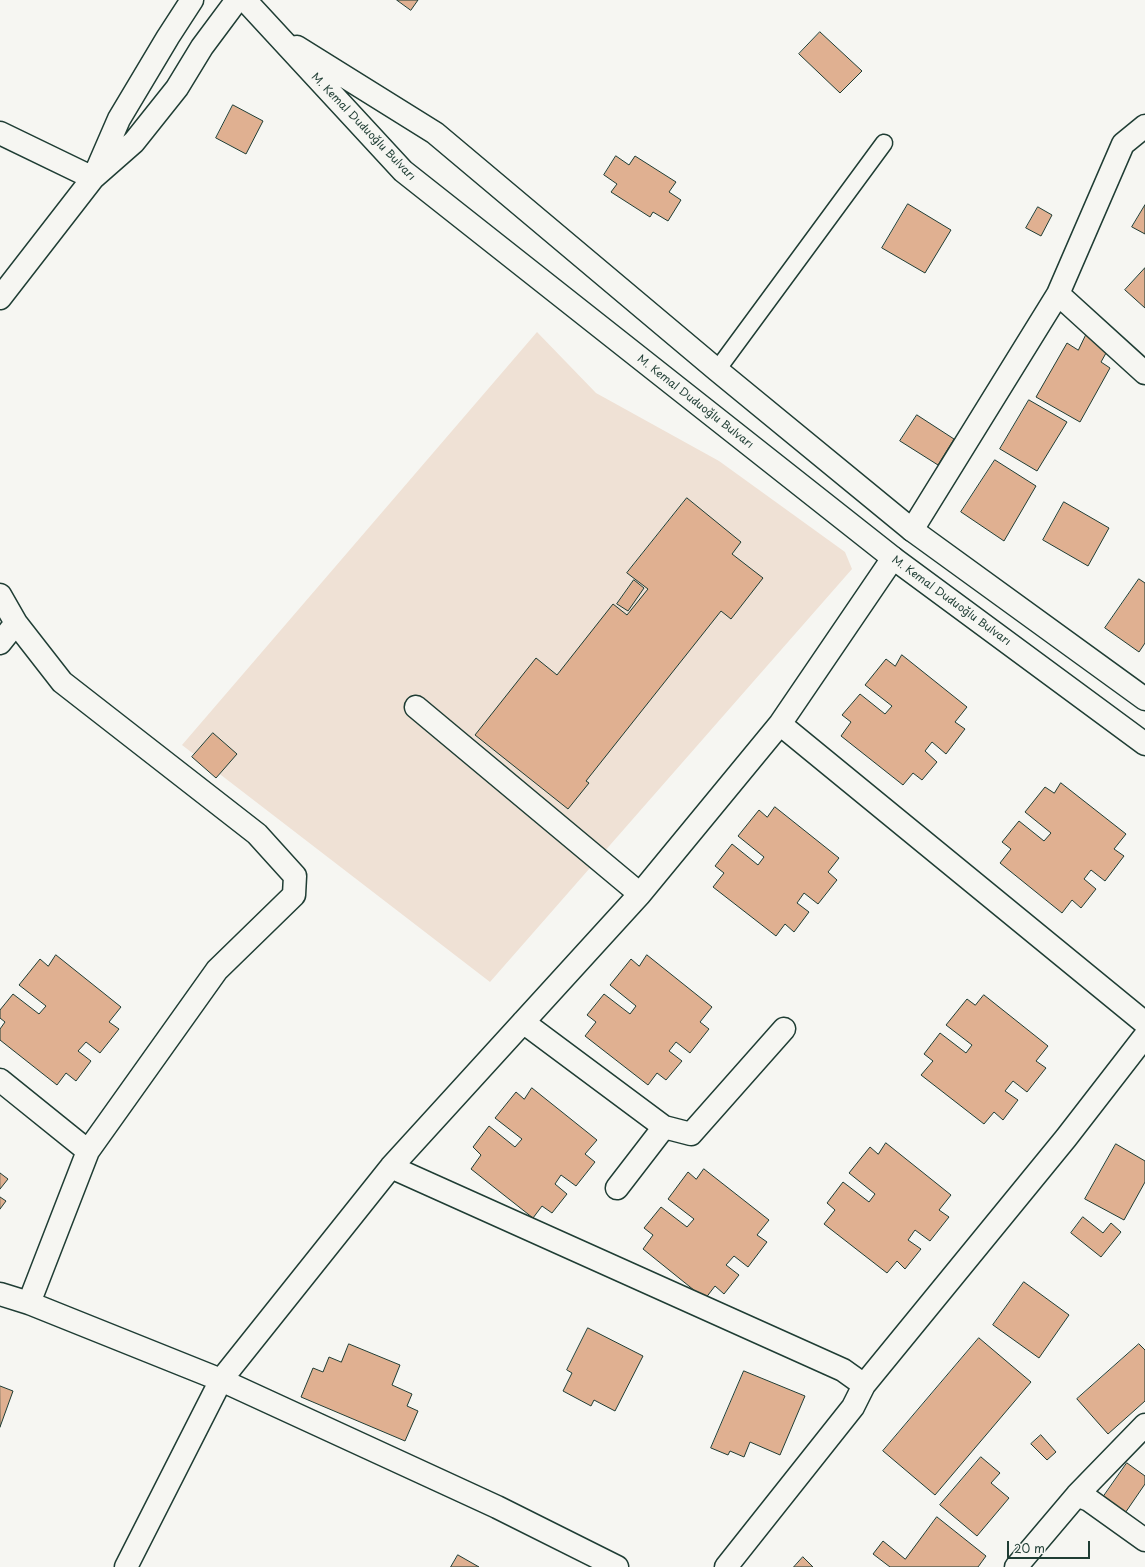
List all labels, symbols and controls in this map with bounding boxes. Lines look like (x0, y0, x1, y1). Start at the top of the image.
street label: M. Kemal Duduoğlu Bulvarı (308, 71, 418, 183)
street label: M. Kemal Duduoğlu Bulvarı (634, 352, 756, 452)
street label: M. Kemal Duduoğlu Bulvarı (889, 553, 1013, 649)
scale bar (1009, 1533, 1092, 1559)
text: 20 m (1014, 1539, 1045, 1557)

